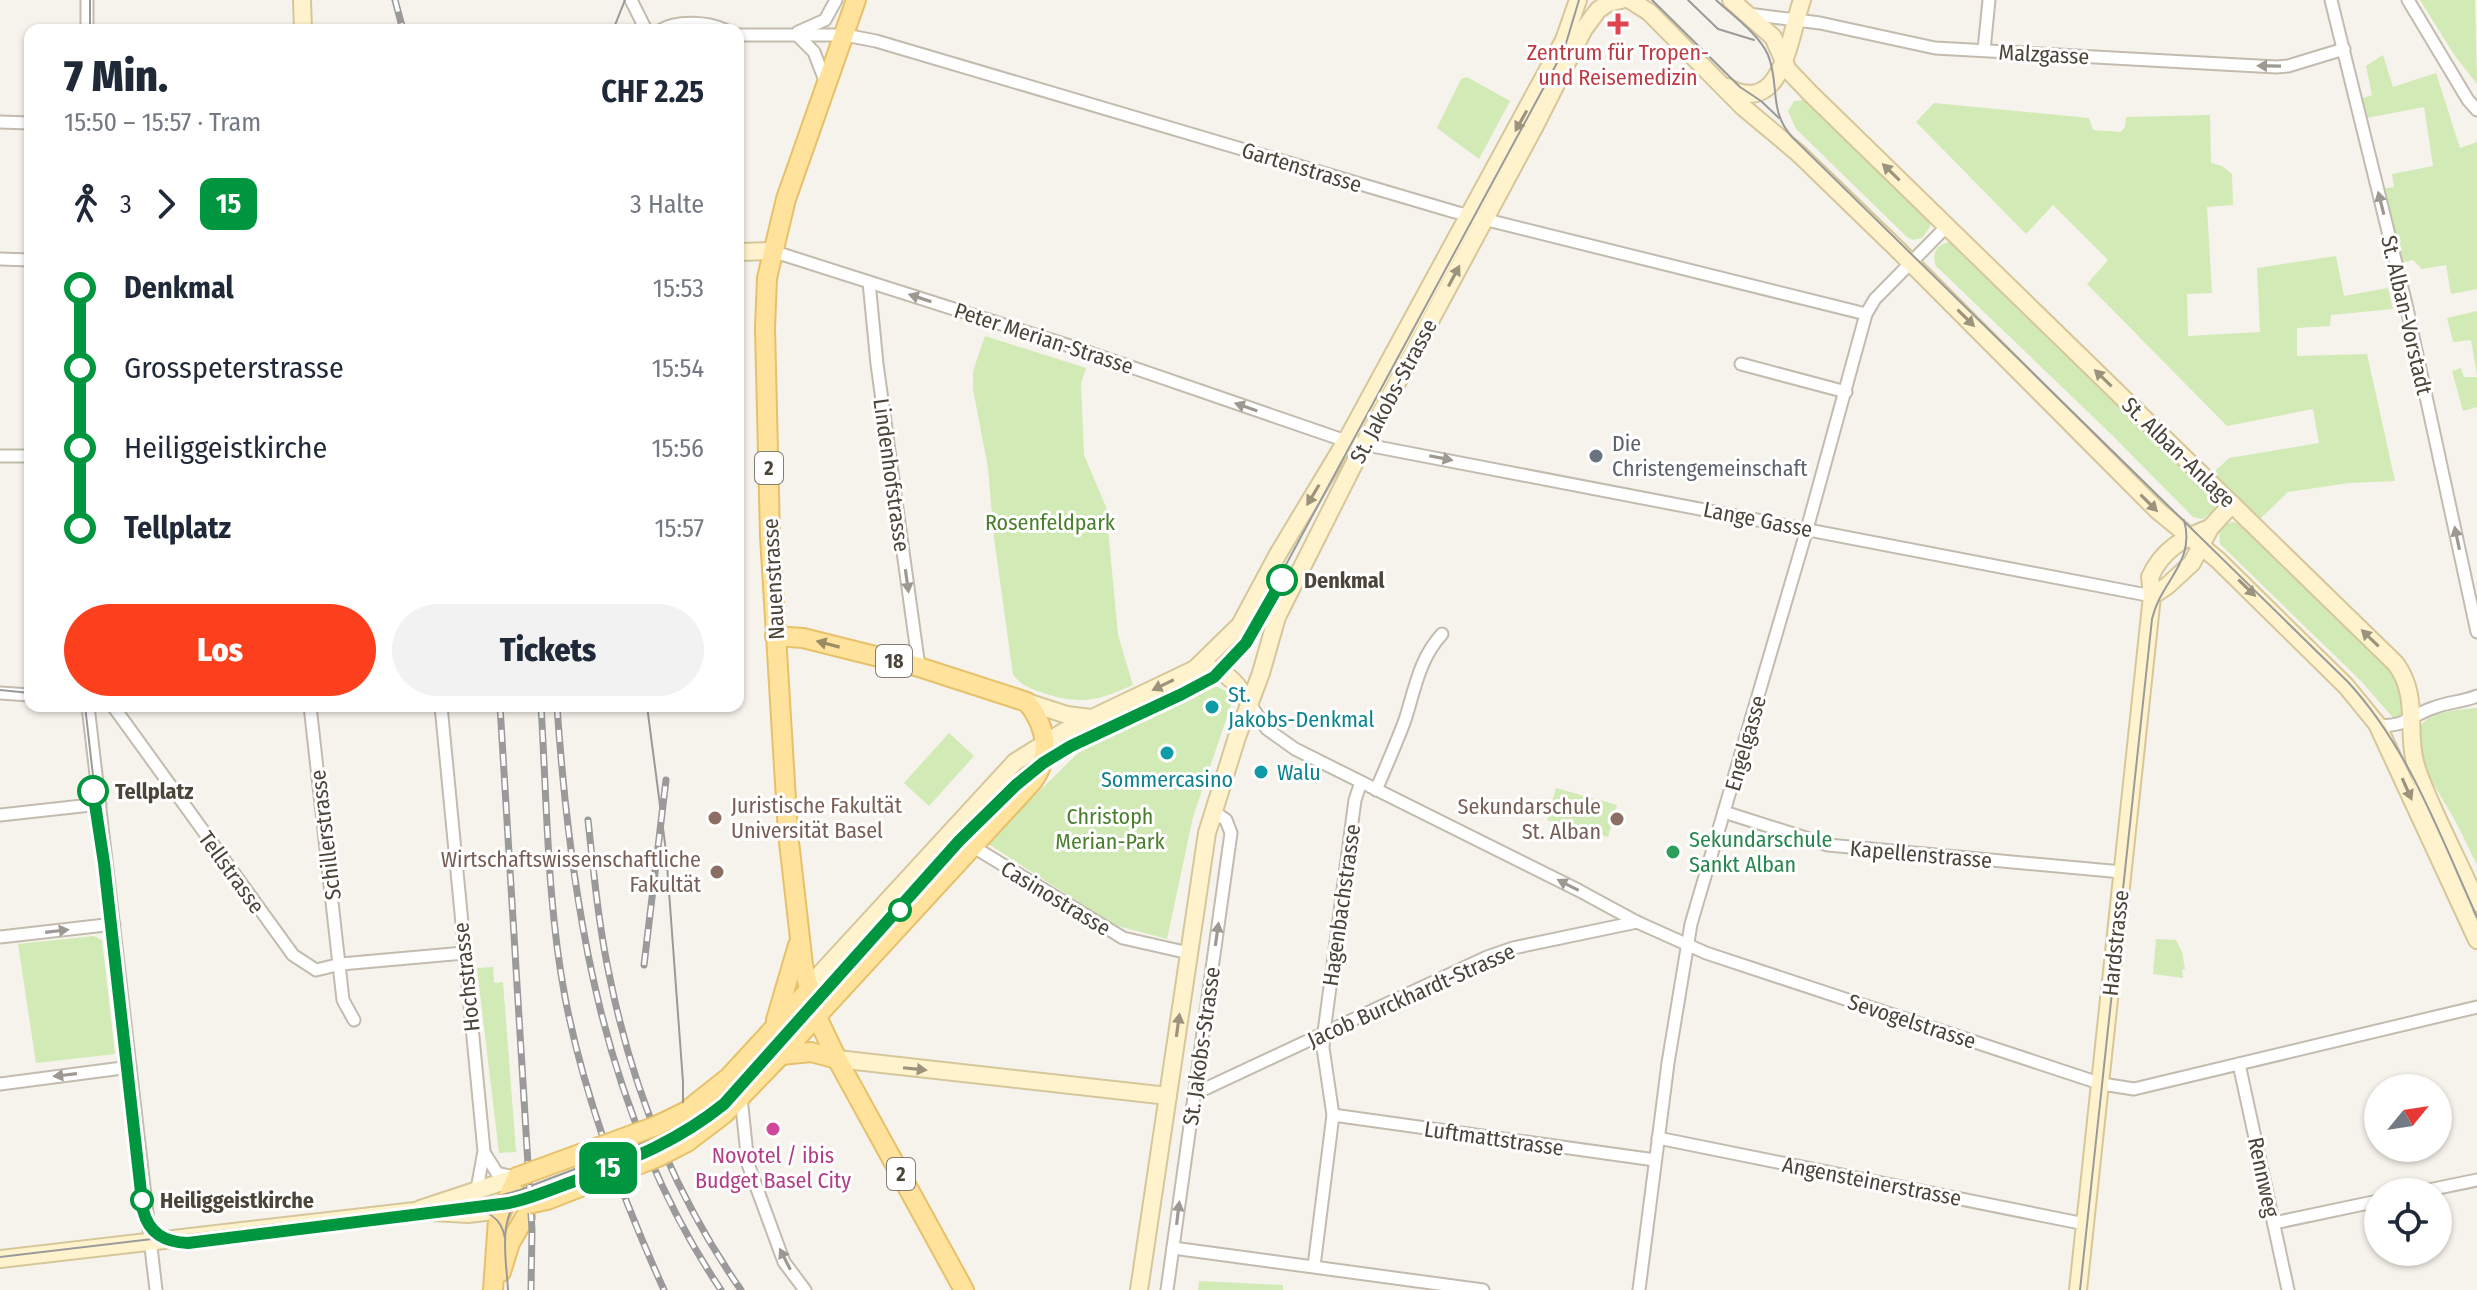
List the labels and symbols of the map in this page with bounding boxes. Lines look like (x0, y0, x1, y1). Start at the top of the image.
marker: Zentrum für Tropen- und Reisemedizin (1607, 13, 1629, 35)
place label: Zentrum für Tropen- und Reisemedizin (1527, 39, 1709, 91)
street label: Malzgasse (1998, 39, 2090, 70)
one-way arrow (2256, 60, 2281, 72)
one-way arrow (1514, 109, 1527, 132)
street label: Gartenstrasse (1239, 136, 1365, 199)
one-way arrow (1882, 163, 1901, 182)
one-way arrow (2375, 190, 2387, 215)
street label: St. Alban-Vorstadt (2375, 233, 2438, 398)
one-way arrow (1447, 265, 1460, 288)
one-way arrow (907, 291, 931, 304)
street label: Peter Merian-Strasse (951, 297, 1137, 380)
one-way arrow (1956, 308, 1975, 327)
street label: St. Jakobs-Strasse (1344, 314, 1443, 468)
one-way arrow (2094, 370, 2113, 388)
street label: St. Alban-Anlage (2116, 391, 2241, 513)
street label: Lindenhofstrasse (867, 397, 916, 554)
one-way arrow (1234, 400, 1258, 412)
place label: Die Christengemeinschaft (1612, 430, 1808, 482)
marker: Die Christengemeinschaft (1587, 447, 1605, 465)
road number: 2 (755, 452, 783, 484)
one-way arrow (1429, 452, 1454, 465)
one-way arrow (1307, 484, 1321, 506)
one-way arrow (2139, 493, 2158, 512)
street label: Lange Gasse (1701, 496, 1815, 543)
park label: Rosenfeldpark (985, 509, 1116, 536)
street label: Nauenstrasse (757, 517, 790, 640)
one-way arrow (2450, 525, 2463, 550)
marker: Denkmal (1267, 565, 1297, 595)
place label: Denkmal (1304, 567, 1385, 594)
one-way arrow (901, 569, 914, 594)
one-way arrow (2237, 578, 2256, 597)
one-way arrow (2361, 629, 2380, 648)
one-way arrow (815, 637, 840, 649)
road number: 18 (876, 645, 912, 677)
one-way arrow (1152, 678, 1175, 692)
place label: St. Jakobs-Denkmal (1228, 681, 1374, 733)
street label: Engelgasse (1719, 692, 1772, 794)
marker: St. Jakobs-Denkmal (1203, 698, 1221, 716)
marker: Sommercasino (1158, 744, 1176, 762)
place label: Walu (1277, 759, 1321, 786)
marker: Walu (1252, 763, 1270, 781)
place label: Sommercasino (1101, 766, 1233, 793)
street label: Schillerstrasse (304, 768, 347, 902)
marker: Tellplatz (78, 776, 108, 806)
one-way arrow (2401, 777, 2414, 800)
place label: Tellplatz (115, 778, 193, 805)
place label: Juristische Fakultät Universität Basel (731, 792, 903, 844)
place label: Sekundarschule St. Alban (1458, 793, 1601, 845)
park label: Christoph Merian-Park (1055, 803, 1165, 855)
marker: Juristische Fakultät Universität Basel (706, 809, 724, 827)
marker: Sekundarschule St. Alban (1608, 810, 1626, 828)
street label: Hagenbachstrasse (1317, 822, 1366, 988)
street label: Tellstrasse (193, 826, 270, 919)
place label: Sekundarschule Sankt Alban (1689, 826, 1832, 878)
street label: Kapellenstrasse (1849, 835, 1993, 874)
marker: Sekundarschule Sankt Alban (1664, 843, 1682, 861)
place label: Wirtschaftswissenschaftliche Fakultät (441, 846, 702, 898)
street label: Casinostrasse (996, 855, 1116, 942)
marker: Wirtschaftswissenschaftliche Fakultät (708, 863, 726, 881)
one-way arrow (1557, 878, 1580, 892)
street label: Hardstrasse (2096, 889, 2134, 997)
unlabelled marker (889, 899, 911, 921)
street label: Hochstrasse (447, 921, 486, 1033)
one-way arrow (1211, 921, 1224, 946)
one-way arrow (45, 924, 70, 937)
street label: Jacob Burckhardt-Strasse (1303, 937, 1519, 1053)
street label: St. Jakobs-Strasse (1177, 965, 1226, 1127)
street label: Sevogelstrasse (1844, 988, 1979, 1055)
one-way arrow (1172, 1012, 1185, 1037)
one-way arrow (902, 1063, 927, 1076)
one-way arrow (52, 1069, 77, 1082)
north arrow (2364, 1074, 2452, 1162)
street label: Luftmattstrasse (1422, 1115, 1565, 1162)
marker: Novotel / ibis Budget Basel City (764, 1120, 782, 1138)
street label: Rennweg (2242, 1135, 2285, 1220)
line badge: 15 (572, 1142, 644, 1194)
place label: Novotel / ibis Budget Basel City (695, 1142, 851, 1194)
street label: Angensteinerstrasse (1780, 1151, 1964, 1212)
road number: 2 (887, 1158, 915, 1190)
place label: Heiliggeistkirche (160, 1187, 314, 1214)
marker: Heiliggeistkirche (131, 1189, 153, 1211)
one-way arrow (1171, 1200, 1184, 1225)
one-way arrow (778, 1247, 791, 1270)

